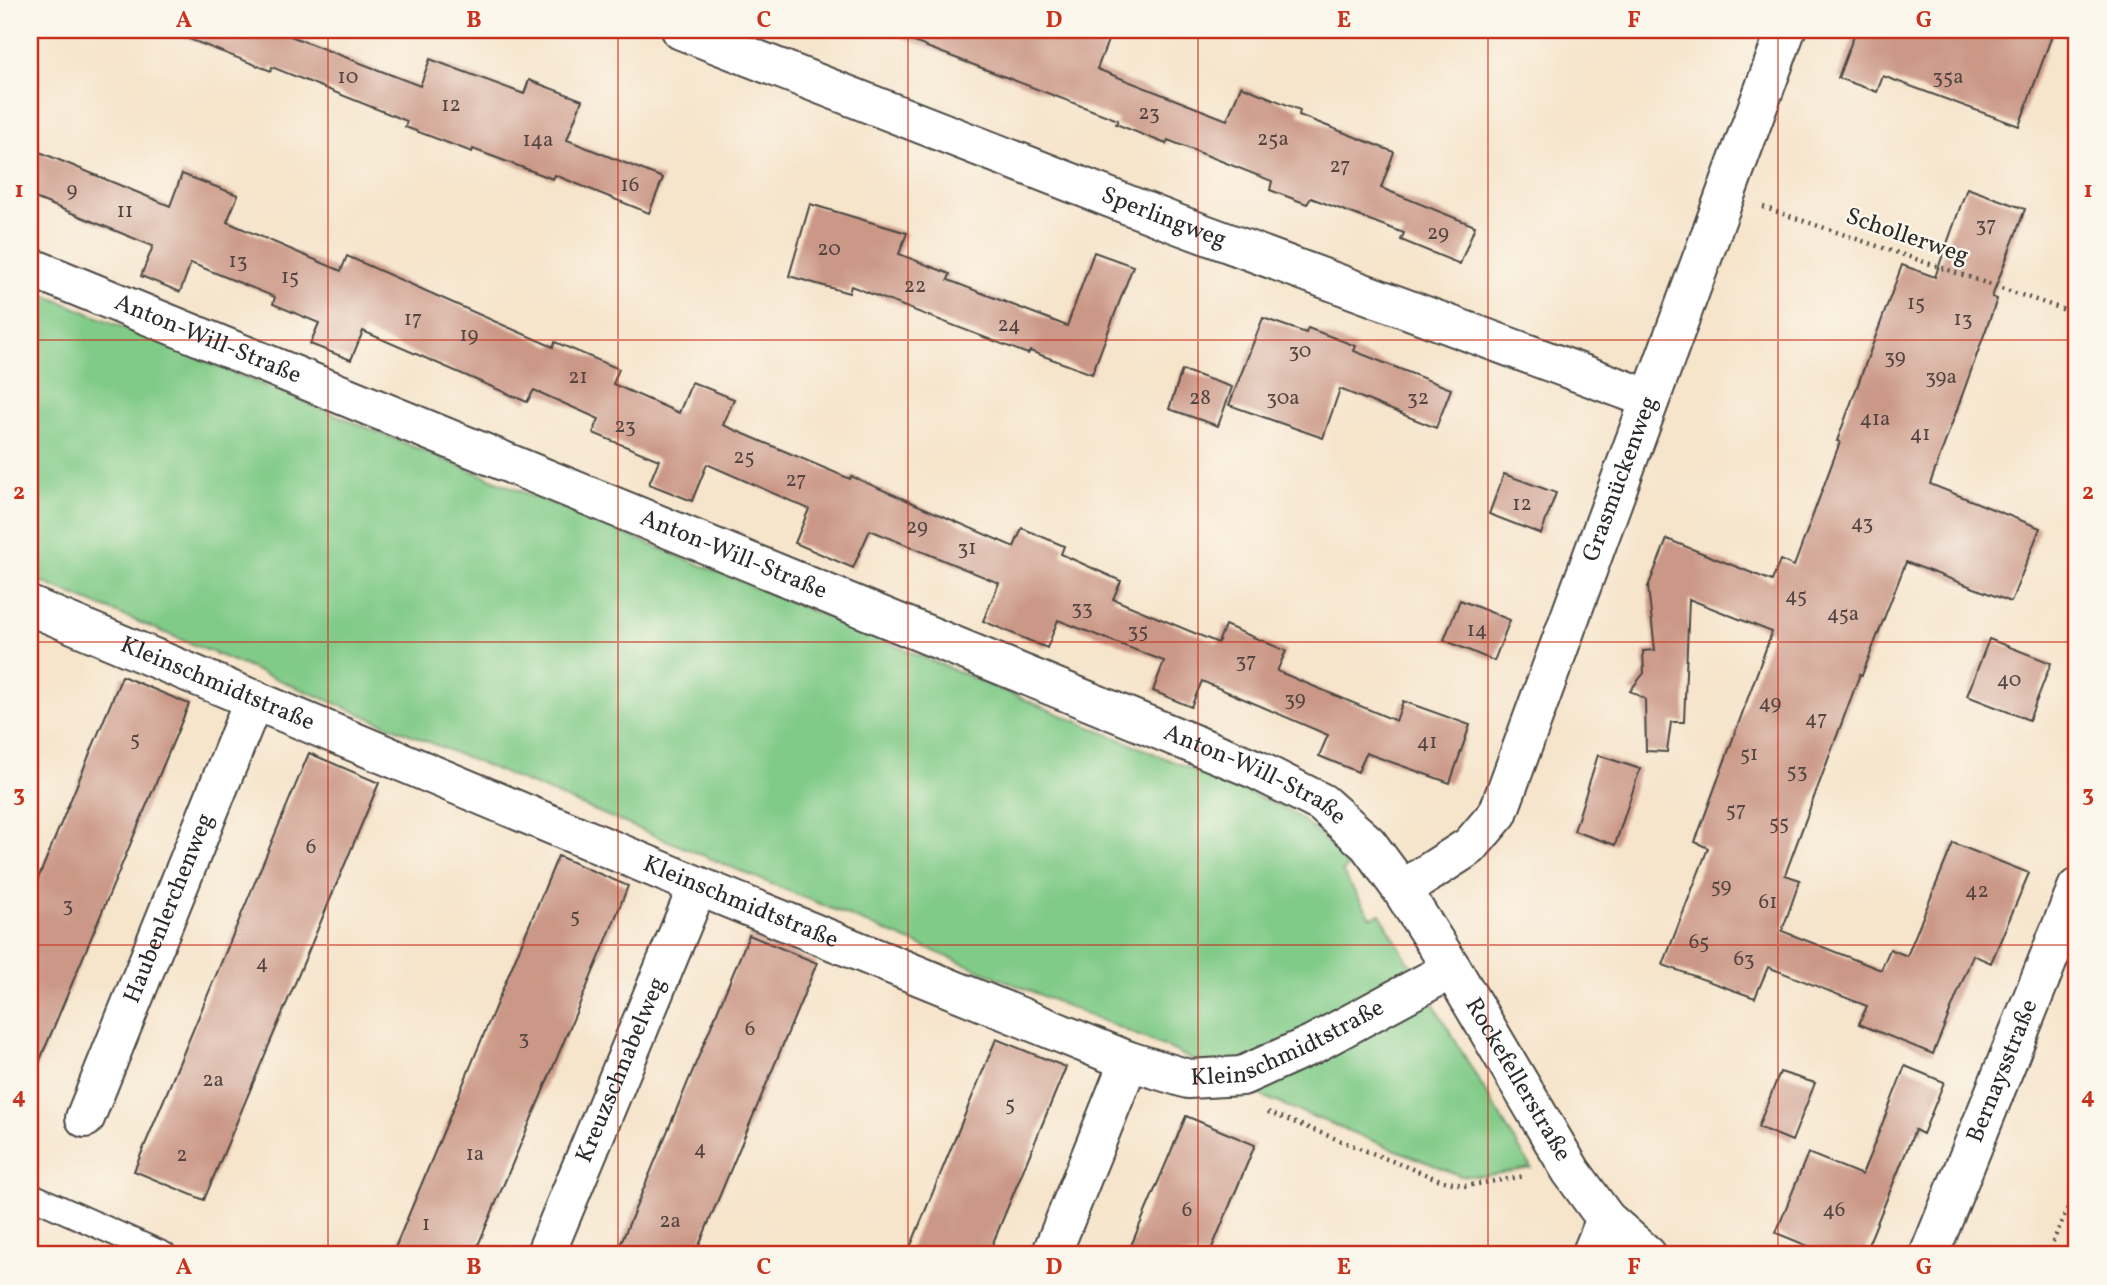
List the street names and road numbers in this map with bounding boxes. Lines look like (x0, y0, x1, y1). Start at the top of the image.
street label: Sperlingweg (1096, 179, 1231, 258)
street label: Schollerweg (1841, 200, 1973, 274)
street label: Anton-Will-Straße (109, 286, 306, 393)
street label: Grasmückenweg (1575, 391, 1667, 567)
street label: Anton-Will-Straße (635, 502, 832, 609)
street label: Kleinschmidtstraße (115, 629, 320, 740)
street label: Anton-Will-Straße (1158, 716, 1353, 833)
street label: Haubenlerchenweg (116, 808, 223, 1009)
street label: Kleinschmidtstraße (638, 848, 843, 958)
street label: Kreuzschnabelweg (568, 972, 675, 1168)
street label: Kleinschmidtstraße (1190, 992, 1391, 1096)
street label: Rockefellerstraße (1456, 992, 1579, 1168)
street label: Bernaysstraße (1959, 995, 2047, 1148)

